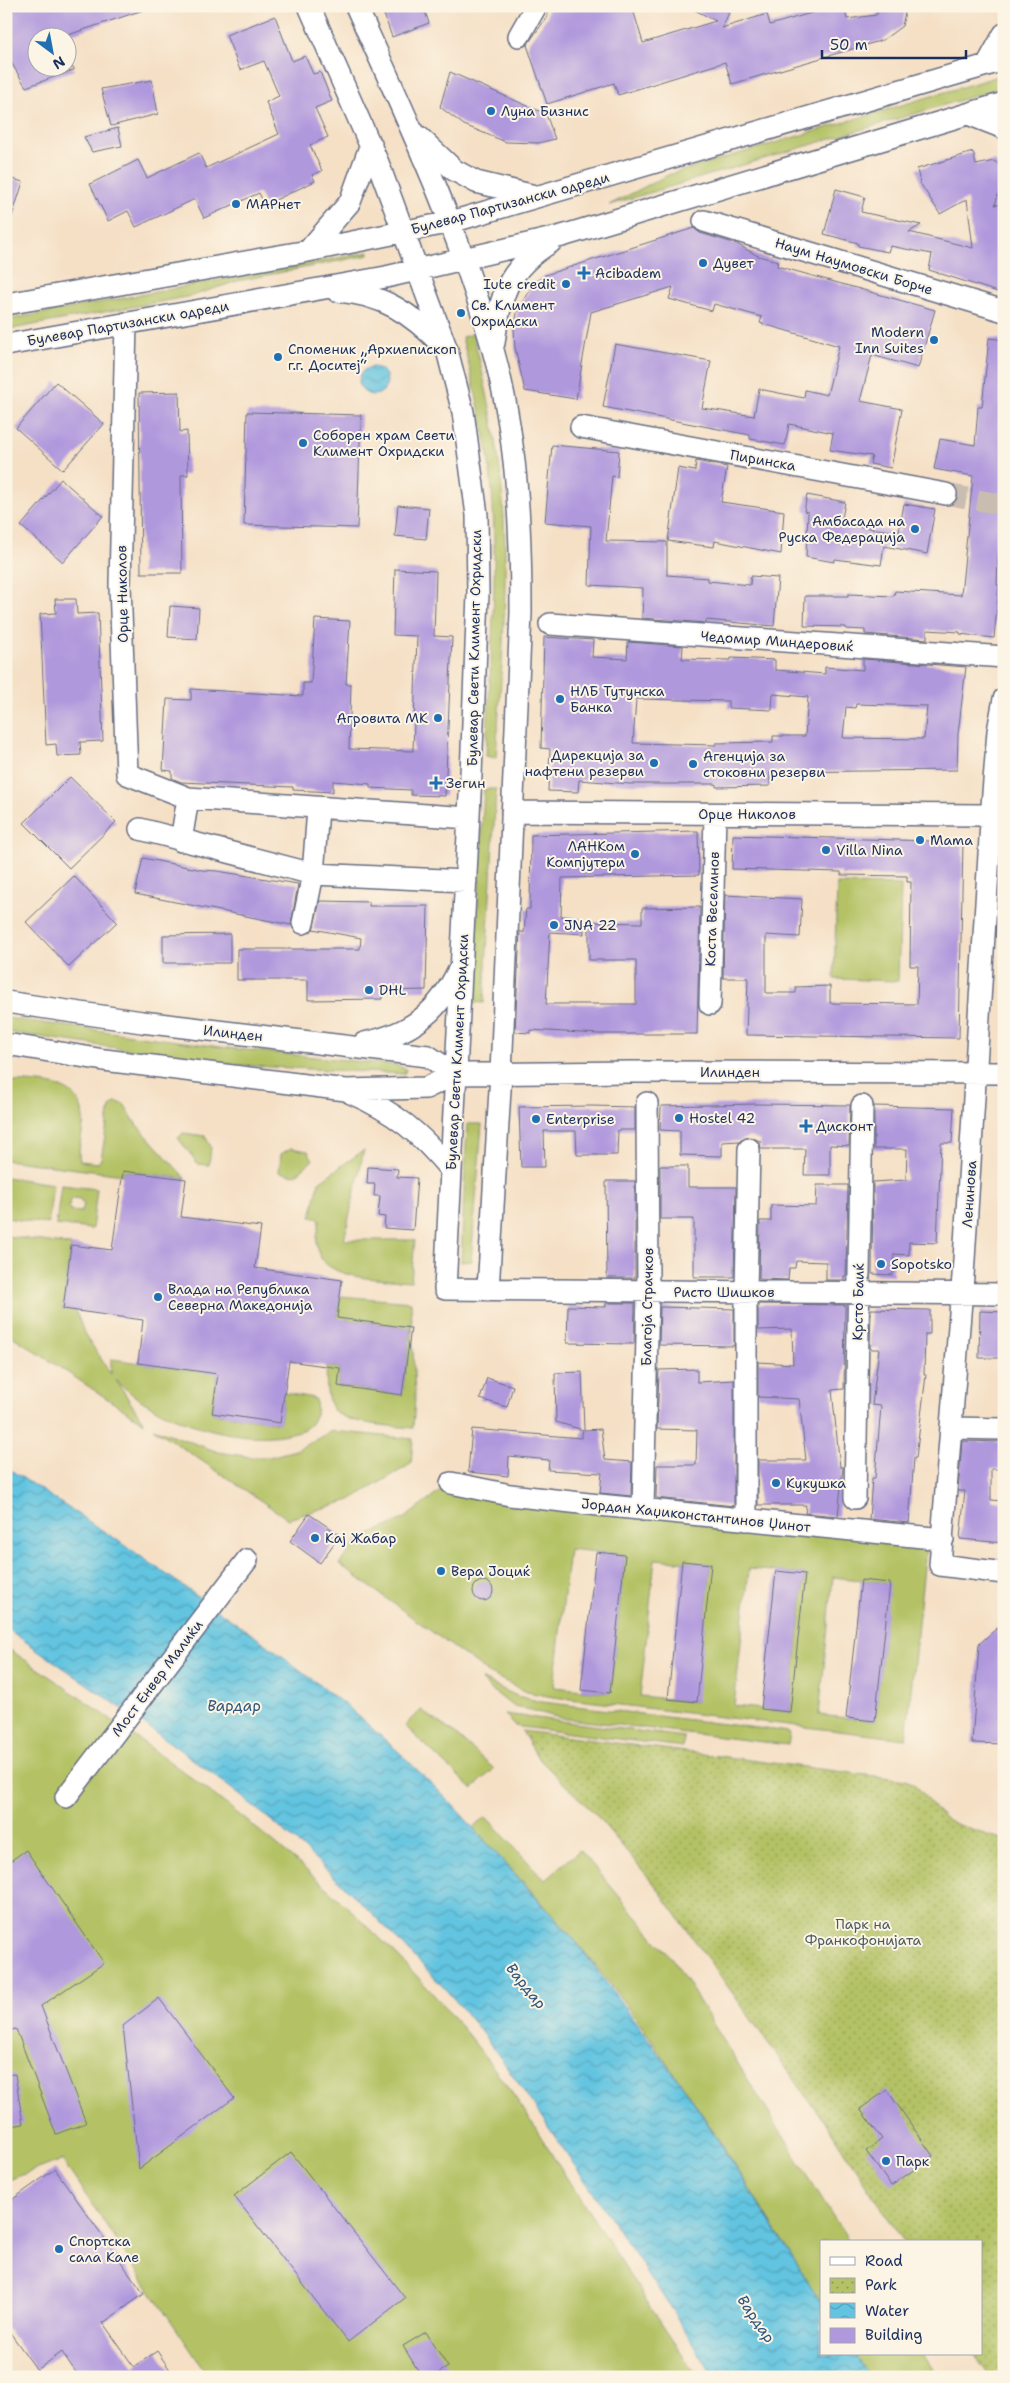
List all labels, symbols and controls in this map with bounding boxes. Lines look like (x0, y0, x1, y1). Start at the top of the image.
north arrow (28, 28, 78, 78)
scale bar (822, 28, 966, 60)
text: 50 m (830, 35, 868, 55)
text: N (49, 52, 68, 74)
place label: Луна Бизнис (501, 102, 589, 120)
marker: Луна Бизнис (485, 105, 497, 117)
street label: Булевар Партизански одреди (409, 168, 611, 238)
place label: МАРнет (246, 195, 301, 213)
marker: МАРнет (230, 198, 242, 210)
street label: Наум Наумовски Борче (773, 233, 935, 299)
place label: Дувет (713, 254, 755, 272)
marker: Дувет (697, 257, 709, 269)
place label: Acibadem (595, 264, 661, 282)
marker: Acibadem (577, 266, 591, 280)
place label: Iute credit (483, 275, 556, 293)
marker: Iute credit (560, 278, 572, 290)
street label: Булевар Партизански одреди (26, 296, 230, 350)
place label: Св. Климент Охридски (471, 296, 556, 330)
marker: Св. Климент Охридски (455, 307, 467, 319)
place label: Modern Inn Suites (855, 323, 924, 357)
marker: Modern Inn Suites (928, 334, 940, 346)
place label: Споменик „Архиепископ г.г. Доситеј“ (288, 340, 457, 374)
marker: Споменик „Архиепископ г.г. Доситеј“ (272, 351, 284, 363)
place label: Соборен храм Свети Климент Охридски (313, 426, 455, 460)
marker: Соборен храм Свети Климент Охридски (297, 437, 309, 449)
street label: Пиринска (729, 445, 797, 475)
place label: Aмбасада на Руска Федерациjа (778, 512, 905, 546)
marker: Aмбасада на Руска Федерациjа (909, 523, 921, 535)
street label: Булевар Свети Климент Охридски (463, 529, 485, 767)
street label: Орце Николов (112, 545, 132, 643)
street label: Чедомир Миндеровиќ (700, 627, 855, 655)
place label: НЛБ Тутунска Банка (570, 682, 665, 716)
marker: НЛБ Тутунска Банка (554, 693, 566, 705)
place label: Агровита МК (337, 709, 428, 727)
marker: Агровита МК (432, 712, 444, 724)
place label: Дирекција за нафтени резерви (525, 746, 644, 780)
place label: Агенција за стоковни резерви (703, 747, 825, 781)
marker: Дирекција за нафтени резерви (648, 757, 660, 769)
marker: Агенција за стоковни резерви (687, 758, 699, 770)
place label: Зегин (446, 774, 485, 792)
marker: Зегин (430, 777, 442, 789)
street label: Орце Николов (698, 805, 796, 823)
place label: Mama (930, 831, 973, 849)
marker: Mama (914, 834, 926, 846)
place label: ЛАНКом Компјутери (546, 837, 625, 871)
place label: Villa Nina (836, 841, 903, 859)
marker: Villa Nina (820, 844, 832, 856)
marker: ЛАНКом Компјутери (629, 848, 641, 860)
street label: Коста Веселинов (701, 851, 723, 967)
place label: JNA 22 (564, 916, 617, 934)
marker: JNA 22 (548, 919, 560, 931)
street label: Булевар Свети Климент Охридски (442, 933, 472, 1171)
place label: DHL (379, 981, 407, 999)
marker: DHL (363, 984, 375, 996)
street label: Илинден (202, 1021, 264, 1045)
street label: Илинден (700, 1063, 760, 1081)
place label: Hostel 42 (689, 1109, 755, 1127)
place label: Enterprise (546, 1110, 615, 1128)
marker: Hostel 42 (673, 1112, 685, 1124)
marker: Enterprise (530, 1113, 542, 1125)
place label: Дисконт (816, 1117, 874, 1135)
marker: Дисконт (800, 1120, 812, 1132)
street label: Ленинова (958, 1160, 980, 1228)
street label: Благоја Страчков (637, 1248, 657, 1366)
place label: Sopotsko (891, 1255, 952, 1273)
marker: Sopotsko (875, 1258, 887, 1270)
street label: Крсто Баиќ (848, 1263, 868, 1341)
place label: Влада на Република Северна Македонија (168, 1280, 313, 1314)
street label: Ристо Шишков (673, 1283, 775, 1301)
marker: Влада на Република Северна Македонија (152, 1291, 164, 1303)
place label: Кукушка (786, 1474, 846, 1492)
marker: Кукушка (770, 1477, 782, 1489)
street label: Јордан Хаџиконстантинов Џинот (580, 1494, 812, 1536)
place label: Кај Жабар (325, 1529, 397, 1547)
marker: Кај Жабар (309, 1532, 321, 1544)
place label: Вера Јоциќ (451, 1562, 531, 1580)
marker: Вера Јоциќ (435, 1565, 447, 1577)
street label: Мост Енвер Малиќи (107, 1616, 207, 1740)
water label: Вардар (207, 1696, 261, 1716)
park label: Парк на Франкофонијата (805, 1915, 921, 1949)
water label: Вардар (501, 1959, 551, 2013)
place label: Парк (896, 2152, 930, 2170)
marker: Парк (880, 2155, 892, 2167)
place label: Спортска сала Кале (69, 2232, 139, 2266)
legend (820, 2240, 982, 2356)
marker: Спортска сала Кале (53, 2243, 65, 2255)
text: Road (865, 2251, 903, 2271)
text: Park (865, 2275, 897, 2295)
water label: Вардар (733, 2291, 779, 2347)
text: Water (865, 2301, 909, 2321)
text: Building (865, 2325, 922, 2345)

